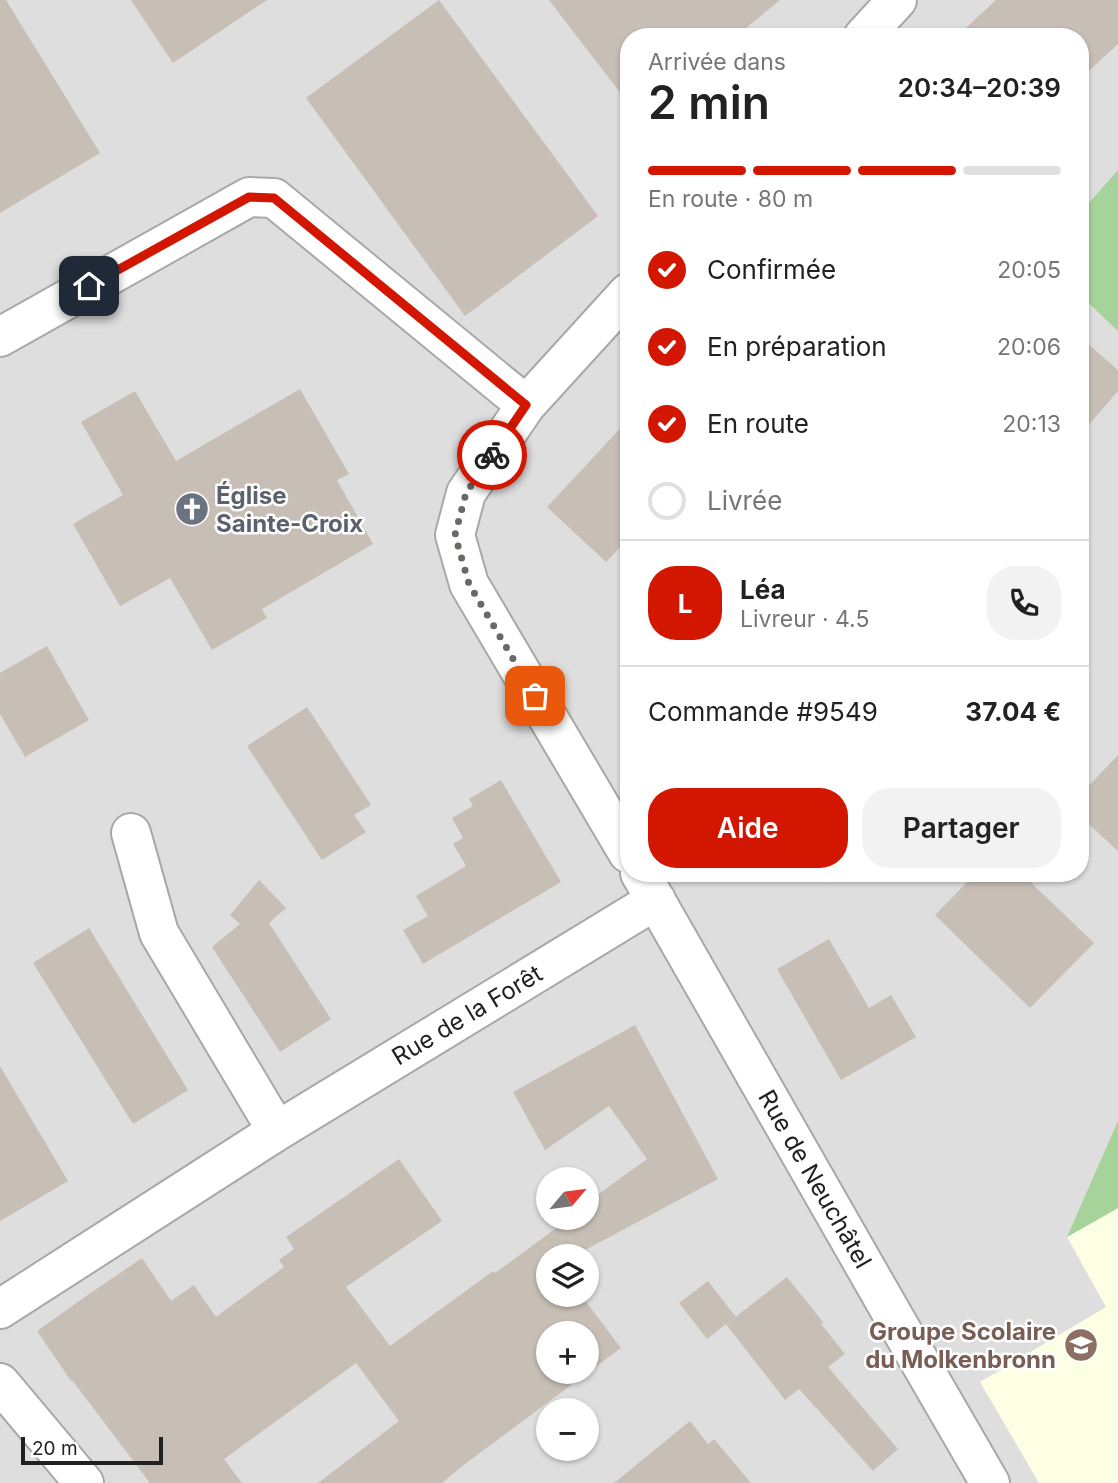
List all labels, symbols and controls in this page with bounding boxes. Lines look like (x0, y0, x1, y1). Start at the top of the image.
text: Arrivée dans (648, 48, 786, 76)
text: 20:34–20:39 (898, 72, 1061, 103)
text: 2 min (648, 74, 770, 130)
text: En route · 80 m (648, 185, 813, 213)
icon: check (648, 251, 686, 289)
text: Confirmée (707, 254, 836, 285)
pin (59, 256, 119, 316)
text: 20:05 (997, 256, 1061, 284)
icon: home (70, 267, 108, 305)
icon: check (648, 328, 686, 366)
text: En préparation (707, 331, 887, 362)
text: 20:06 (997, 333, 1061, 361)
icon: check (648, 405, 686, 443)
text: En route (707, 408, 809, 439)
text: 20:13 (1002, 410, 1061, 438)
courier (457, 420, 527, 490)
icon: bike (473, 436, 511, 474)
place label: Église Sainte-Croix (216, 481, 363, 538)
text: Livrée (707, 485, 782, 516)
church icon: Église Sainte-Croix (173, 490, 211, 528)
button: phone (987, 566, 1061, 640)
text: Léa (740, 574, 786, 605)
text: L (678, 588, 692, 619)
text: Livreur · 4.5 (740, 605, 869, 633)
pin (505, 666, 565, 726)
icon: bag (516, 677, 554, 715)
text: Commande #9549 (648, 696, 878, 727)
text: 37.04 € (965, 696, 1061, 727)
button: Aide (648, 788, 848, 868)
button: Partager (862, 788, 1061, 868)
street label: Rue de la Forêt (387, 959, 547, 1071)
street label: Rue de Neuchâtel (752, 1085, 878, 1273)
north arrow (536, 1167, 598, 1230)
map controls (536, 1167, 599, 1461)
button: layers (536, 1244, 599, 1307)
place label: Groupe Scolaire du Molkenbronn (865, 1317, 1056, 1374)
button: + (536, 1321, 599, 1384)
school or university icon: Groupe Scolaire du Molkenbronn (1062, 1326, 1100, 1364)
button: − (536, 1398, 599, 1461)
scale bar (21, 1434, 163, 1466)
text: 20 m (32, 1437, 78, 1460)

